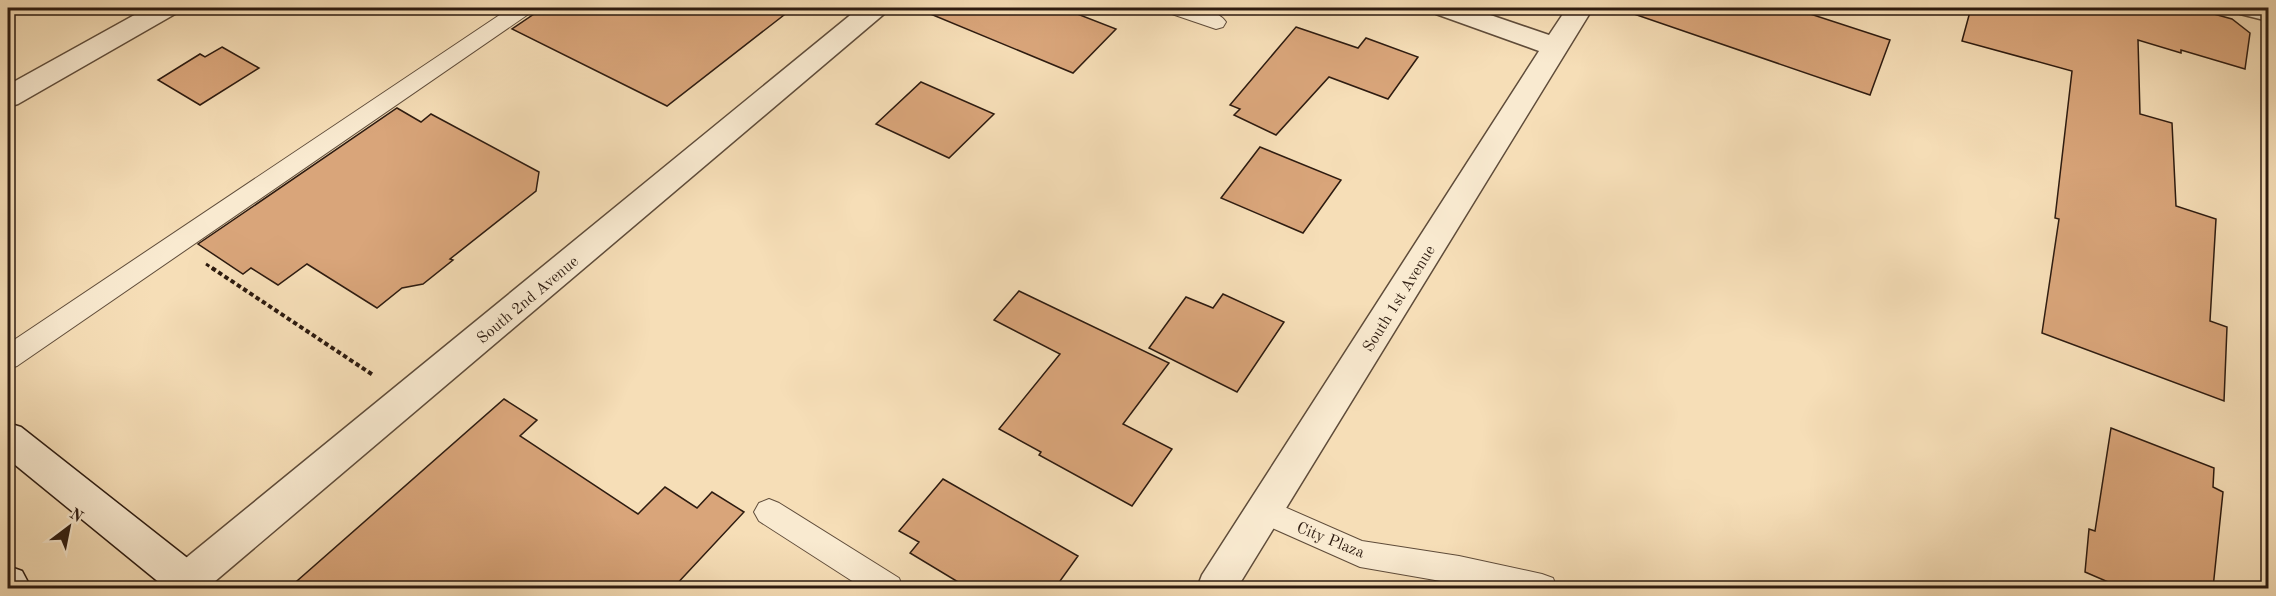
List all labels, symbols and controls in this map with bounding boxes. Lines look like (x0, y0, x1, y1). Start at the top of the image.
street label: South 1st Avenue (1361, 243, 1439, 355)
street label: South 2nd Avenue (475, 254, 582, 347)
north arrow (39, 497, 99, 557)
text: N (66, 506, 86, 526)
street label: City Plaza (1294, 520, 1367, 562)

